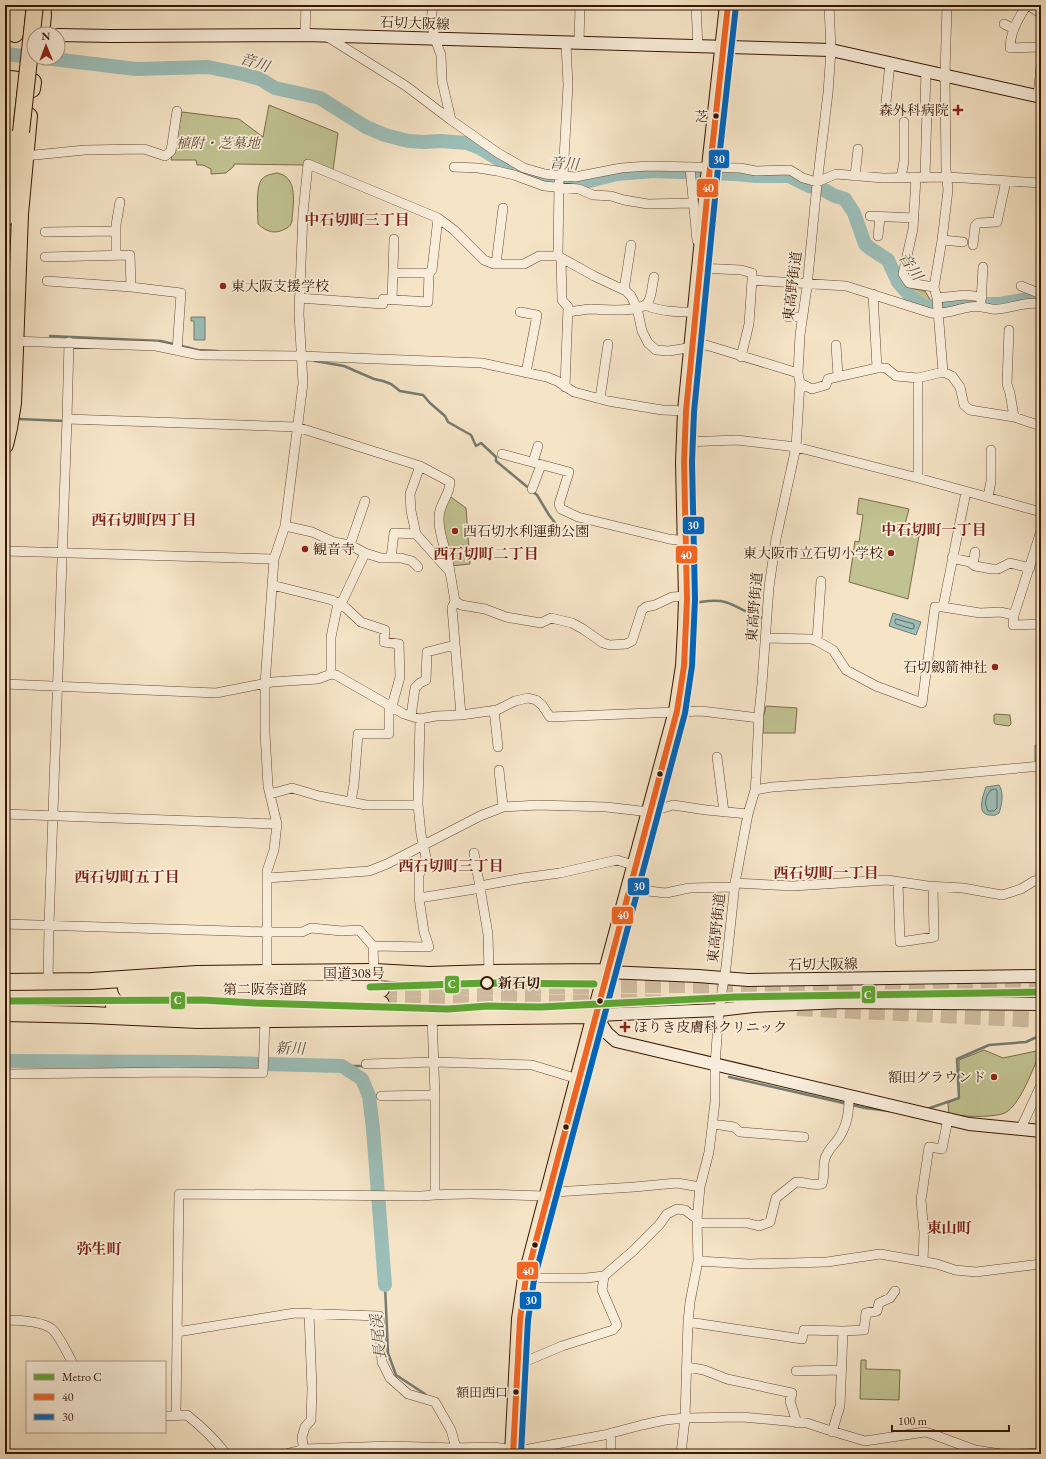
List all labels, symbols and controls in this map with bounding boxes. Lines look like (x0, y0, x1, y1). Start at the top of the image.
street label: 石切大阪線 (380, 13, 450, 33)
north arrow (26, 26, 66, 66)
text: N (41, 29, 50, 43)
water label: 音川 (238, 48, 274, 76)
place label: 森外科病院 (879, 101, 949, 119)
marker: 森外科病院 (952, 104, 964, 116)
place label: 芝 (695, 108, 708, 125)
marker: 芝 (711, 111, 721, 121)
park label: 植附・芝墓地 (176, 134, 262, 152)
line badge: 30 (708, 149, 730, 169)
water label: 音川 (548, 152, 582, 174)
text: 30 (713, 152, 725, 166)
line badge: 40 (696, 178, 719, 198)
text: 40 (702, 181, 714, 195)
district label: 中石切町三丁目 (304, 210, 410, 229)
water label: 音川 (895, 248, 929, 285)
street label: 東高野街道 (779, 250, 805, 322)
place label: 東大阪支援学校 (231, 277, 329, 295)
marker: 東大阪支援学校 (218, 281, 228, 291)
district label: 西石切町四丁目 (91, 510, 197, 529)
line badge: 30 (682, 516, 705, 535)
text: 30 (687, 518, 699, 532)
district label: 中石切町一丁目 (881, 520, 987, 539)
place label: 西石切水利運動公園 (463, 522, 589, 540)
marker: 西石切水利運動公園 (450, 526, 460, 536)
place label: 観音寺 (313, 540, 355, 558)
marker: 観音寺 (300, 544, 310, 554)
district label: 西石切町二丁目 (433, 544, 539, 563)
place label: 東大阪市立石切小学校 (743, 544, 883, 562)
line badge: 40 (675, 545, 698, 564)
text: 40 (680, 548, 692, 562)
marker: 東大阪市立石切小学校 (886, 548, 896, 558)
street label: 東高野街道 (742, 571, 766, 643)
place label: 石切劔箭神社 (903, 658, 987, 676)
marker: 石切劔箭神社 (990, 662, 1000, 672)
unlabelled marker (655, 769, 665, 779)
district label: 西石切町三丁目 (398, 856, 504, 875)
district label: 西石切町一丁目 (773, 863, 879, 882)
district label: 西石切町五丁目 (74, 867, 180, 886)
line badge: 30 (627, 877, 650, 896)
text: 30 (633, 879, 645, 893)
street label: 東高野街道 (703, 892, 729, 964)
line badge: 40 (611, 906, 634, 925)
text: 40 (617, 908, 629, 922)
street label: 石切大阪線 (788, 954, 858, 974)
street label: 国道308号 (323, 964, 385, 982)
place label: 新石切 (498, 974, 540, 992)
line badge: C (444, 975, 460, 994)
marker: 新石切 (480, 976, 494, 990)
text: C (448, 977, 456, 991)
street label: 第二阪奈道路 (223, 980, 307, 998)
line badge: C (861, 985, 876, 1004)
text: C (864, 988, 872, 1002)
line badge: C (170, 991, 186, 1010)
text: C (174, 993, 182, 1007)
unlabelled marker (595, 996, 605, 1006)
place label: ほりき皮膚科クリニック (634, 1018, 787, 1036)
marker: ほりき皮膚科クリニック (619, 1021, 631, 1033)
water label: 新川 (275, 1038, 307, 1058)
place label: 額田グラウンド (888, 1068, 986, 1086)
marker: 額田グラウンド (989, 1072, 999, 1082)
unlabelled marker (561, 1122, 571, 1132)
district label: 東山町 (926, 1218, 972, 1237)
district label: 弥生町 (76, 1239, 122, 1258)
unlabelled marker (530, 1240, 540, 1250)
line badge: 40 (516, 1261, 539, 1280)
text: 40 (522, 1264, 534, 1278)
line badge: 30 (519, 1291, 542, 1310)
text: 30 (525, 1293, 537, 1307)
water label: 長尾渓 (366, 1312, 390, 1360)
legend (26, 1361, 166, 1433)
text: Metro C (62, 1369, 102, 1385)
place label: 額田西口 (456, 1384, 508, 1401)
marker: 額田西口 (511, 1387, 521, 1397)
text: 40 (62, 1389, 74, 1405)
scale bar (892, 1407, 1009, 1433)
text: 30 (62, 1409, 74, 1425)
text: 100 m (898, 1413, 928, 1429)

